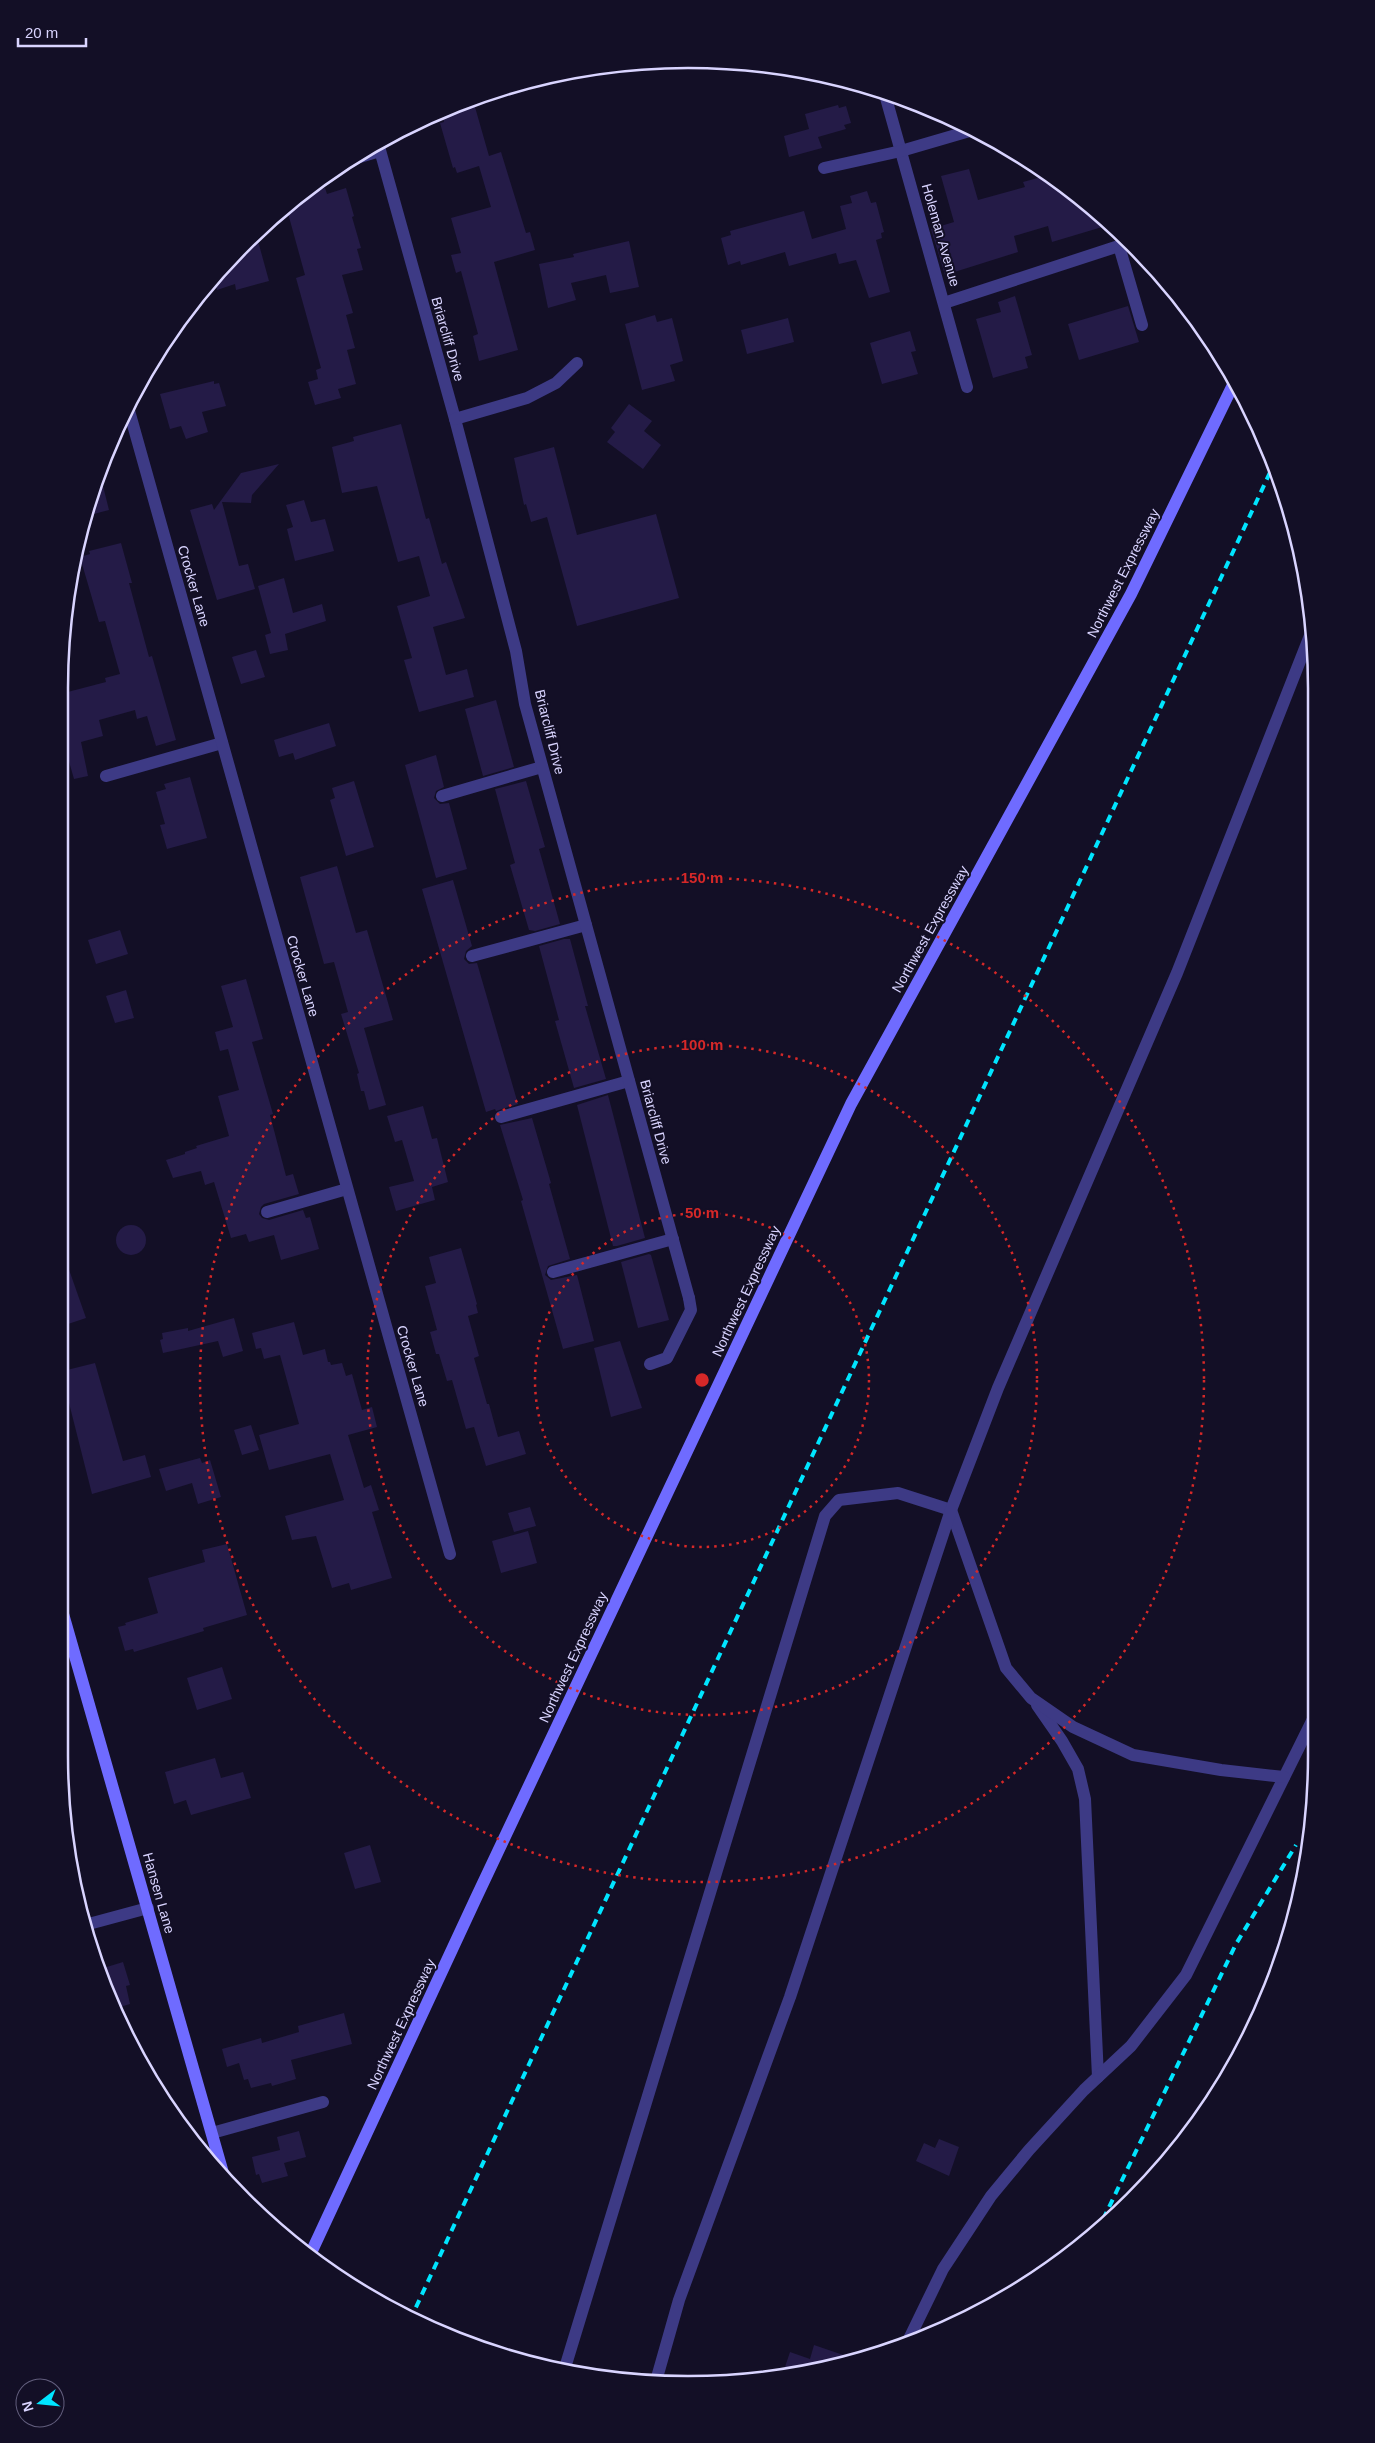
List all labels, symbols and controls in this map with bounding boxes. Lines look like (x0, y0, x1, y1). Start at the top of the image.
scale bar (18, 15, 85, 47)
text: 20 m (25, 24, 58, 41)
street label: Holeman Avenue (919, 182, 963, 289)
street label: Briarcliff Drive (428, 295, 468, 383)
street label: Northwest Expressway (1084, 506, 1162, 640)
street label: Crocker Lane (175, 543, 213, 629)
street label: Briarcliff Drive (532, 688, 568, 776)
street label: Northwest Expressway (888, 863, 972, 995)
text: 150 m (681, 869, 723, 886)
street label: Crocker Lane (284, 933, 322, 1019)
text: 100 m (681, 1036, 723, 1053)
street label: Briarcliff Drive (637, 1078, 675, 1166)
text: 50 m (685, 1204, 719, 1221)
street label: Northwest Expressway (709, 1223, 783, 1359)
street label: Crocker Lane (394, 1323, 432, 1409)
centre of rings (693, 1371, 711, 1389)
street label: Northwest Expressway (536, 1589, 610, 1725)
street label: Hansen Lane (140, 1851, 178, 1935)
street label: Northwest Expressway (364, 1956, 438, 2092)
north arrow (15, 2378, 65, 2428)
text: N (18, 2400, 37, 2414)

